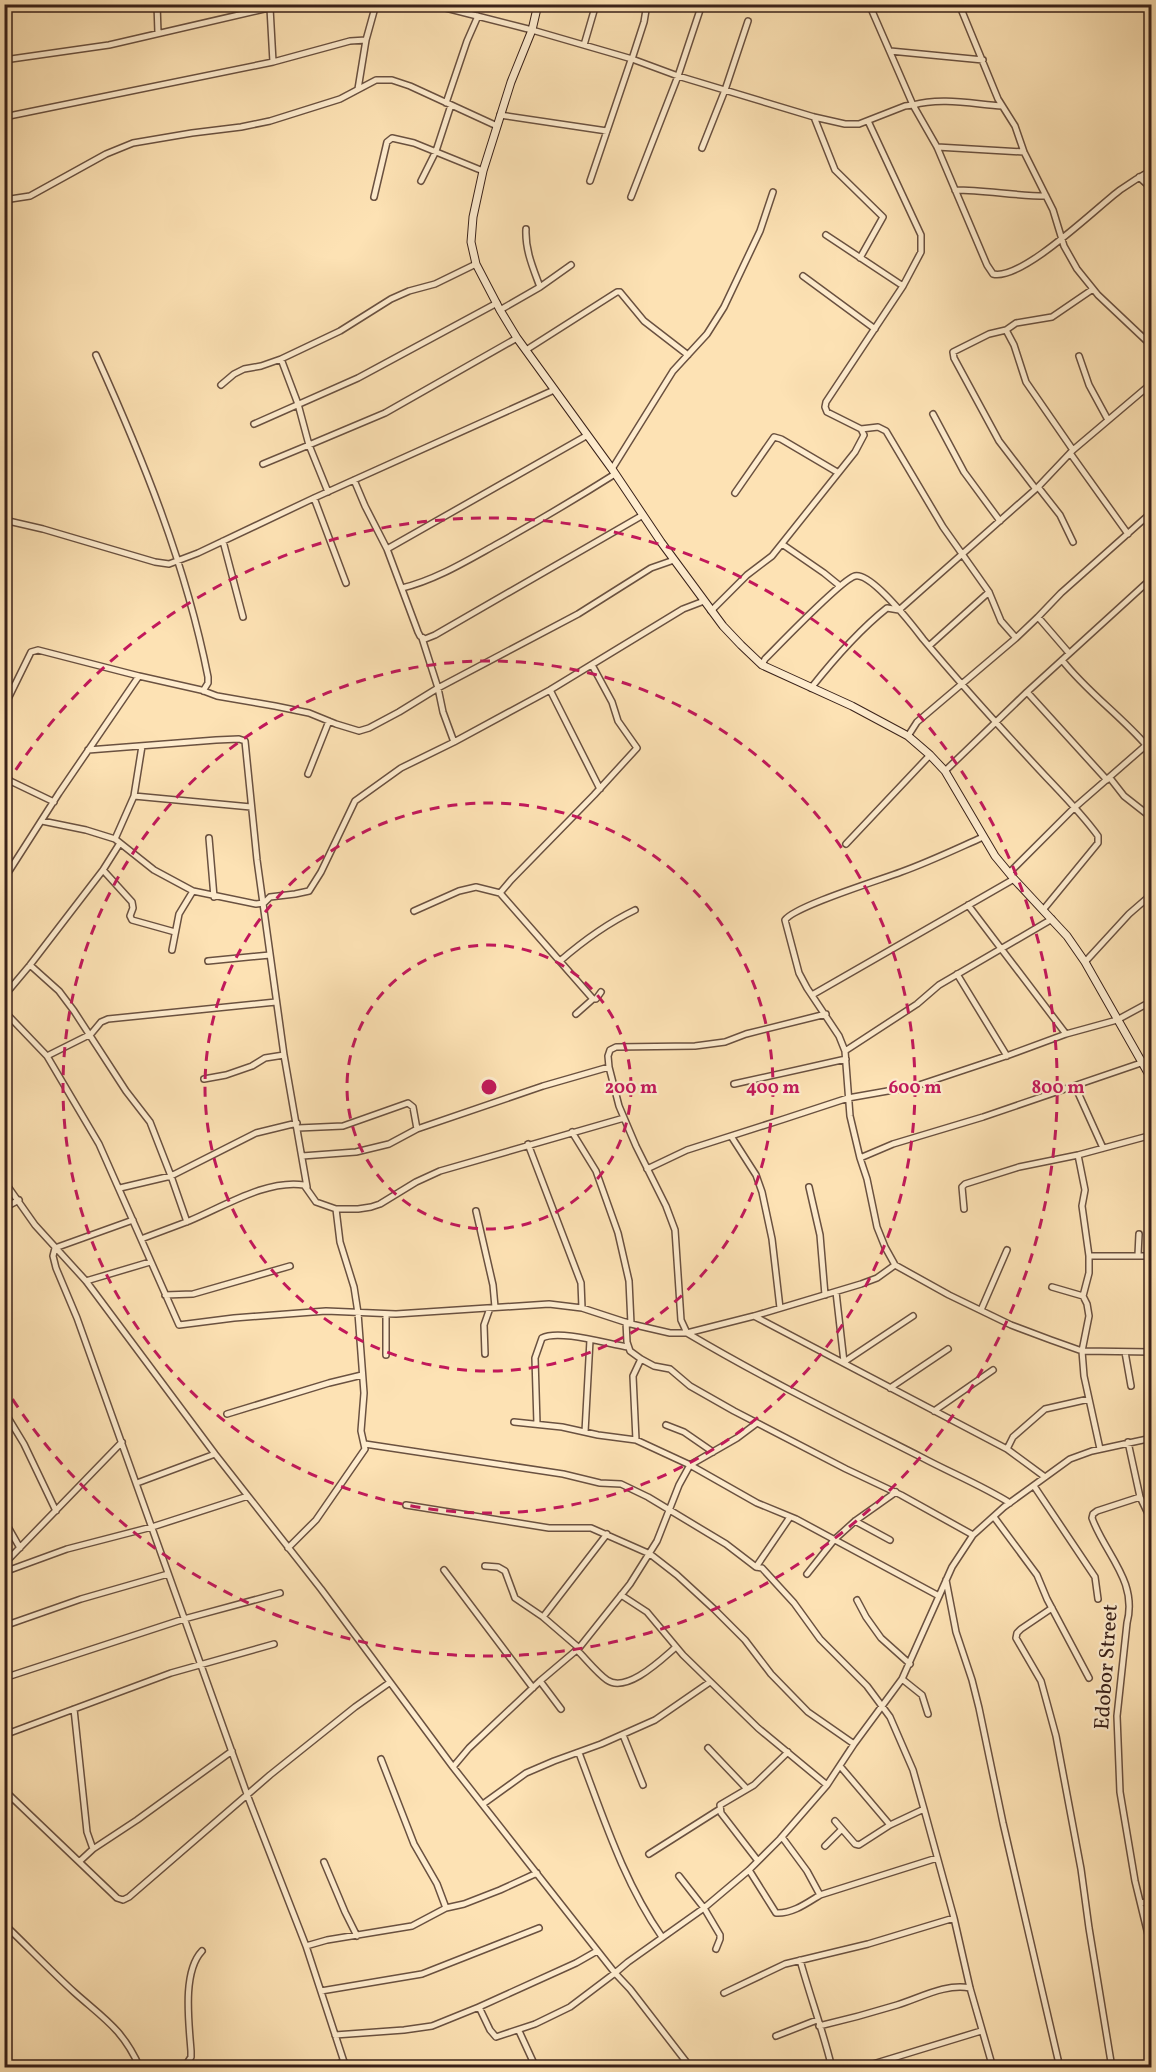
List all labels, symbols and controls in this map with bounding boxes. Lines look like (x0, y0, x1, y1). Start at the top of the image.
text: 200 m (605, 1076, 657, 1101)
text: 400 m (746, 1076, 800, 1101)
text: 600 m (888, 1076, 942, 1101)
text: 800 m (1031, 1076, 1085, 1101)
centre of rings (479, 1077, 499, 1097)
street label: Edobor Street (1088, 1603, 1126, 1731)

